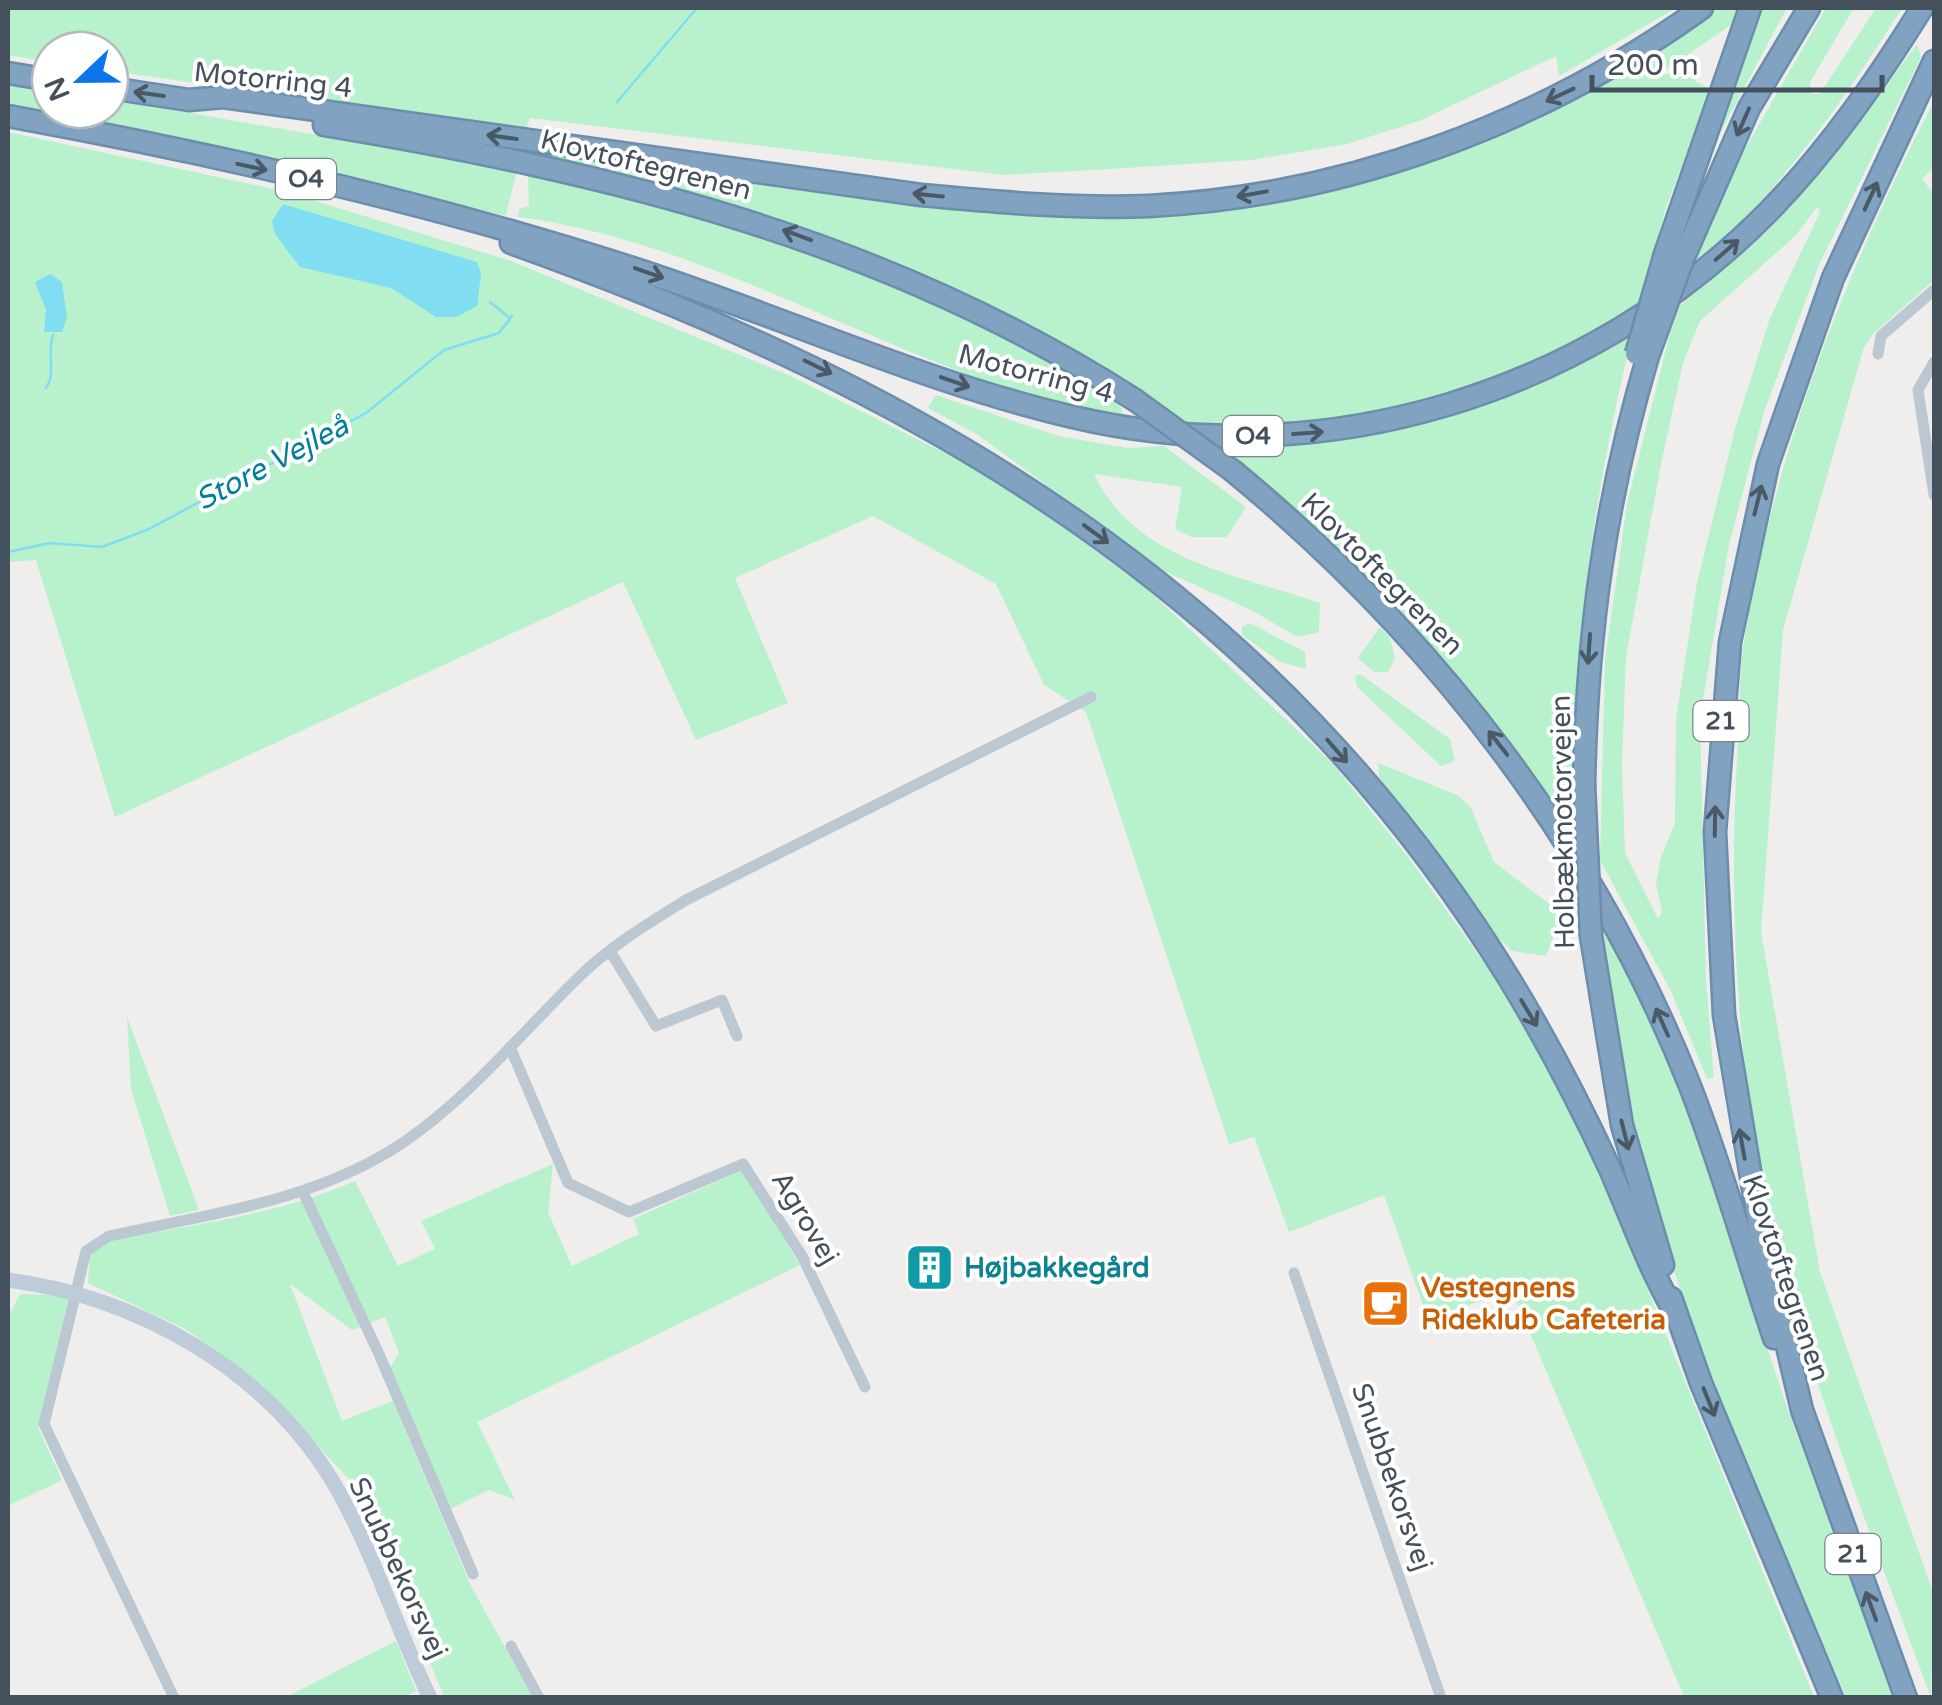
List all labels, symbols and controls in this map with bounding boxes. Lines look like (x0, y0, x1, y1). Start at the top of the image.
north arrow (30, 30, 130, 130)
scale bar (1592, 30, 1882, 92)
text: 200 m (1607, 47, 1699, 84)
street label: Motorring 4 (192, 55, 354, 105)
text: N (38, 72, 78, 106)
one-way arrow (134, 85, 166, 103)
one-way arrow (1545, 86, 1575, 105)
one-way arrow (1733, 106, 1751, 137)
street label: Klovtoftegrenen (537, 122, 755, 208)
one-way arrow (486, 127, 519, 145)
one-way arrow (235, 159, 267, 178)
road number: O4 (276, 159, 336, 199)
one-way arrow (1863, 181, 1882, 211)
one-way arrow (912, 185, 944, 204)
one-way arrow (1236, 185, 1268, 204)
one-way arrow (782, 225, 813, 243)
one-way arrow (1714, 238, 1739, 261)
one-way arrow (632, 266, 664, 284)
street label: Motorring 4 (955, 337, 1117, 411)
one-way arrow (802, 359, 832, 378)
one-way arrow (939, 374, 971, 392)
water label: Store Vejleå (189, 407, 356, 519)
road number: O4 (1223, 416, 1283, 456)
one-way arrow (1292, 424, 1324, 443)
one-way arrow (1750, 485, 1769, 516)
street label: Klovtoftegrenen (1294, 486, 1470, 662)
one-way arrow (1082, 524, 1109, 545)
one-way arrow (1579, 633, 1598, 665)
street label: Holbækmotorvejen (1544, 694, 1582, 950)
road number: 21 (1694, 701, 1748, 741)
one-way arrow (1487, 730, 1508, 757)
one-way arrow (1326, 738, 1349, 763)
one-way arrow (1706, 806, 1725, 838)
one-way arrow (1519, 998, 1539, 1027)
one-way arrow (1652, 1007, 1670, 1038)
one-way arrow (1617, 1118, 1635, 1150)
one-way arrow (1732, 1129, 1751, 1161)
street label: Agrovej (764, 1165, 846, 1271)
street label: Klovtoftegrenen (1735, 1170, 1837, 1386)
building icon: Højbakkegård (903, 1242, 955, 1294)
place label: Højbakkegård (964, 1251, 1150, 1285)
place label: Vestegnens Rideklub Cafeteria (1421, 1271, 1666, 1337)
cafe icon: Vestegnens Rideklub Cafeteria (1360, 1278, 1412, 1330)
street label: Snubbekorsvej (1344, 1379, 1440, 1575)
one-way arrow (1701, 1386, 1719, 1417)
street label: Snubbekorsvej (341, 1472, 455, 1664)
road number: 21 (1826, 1534, 1880, 1574)
one-way arrow (1861, 1592, 1879, 1623)

